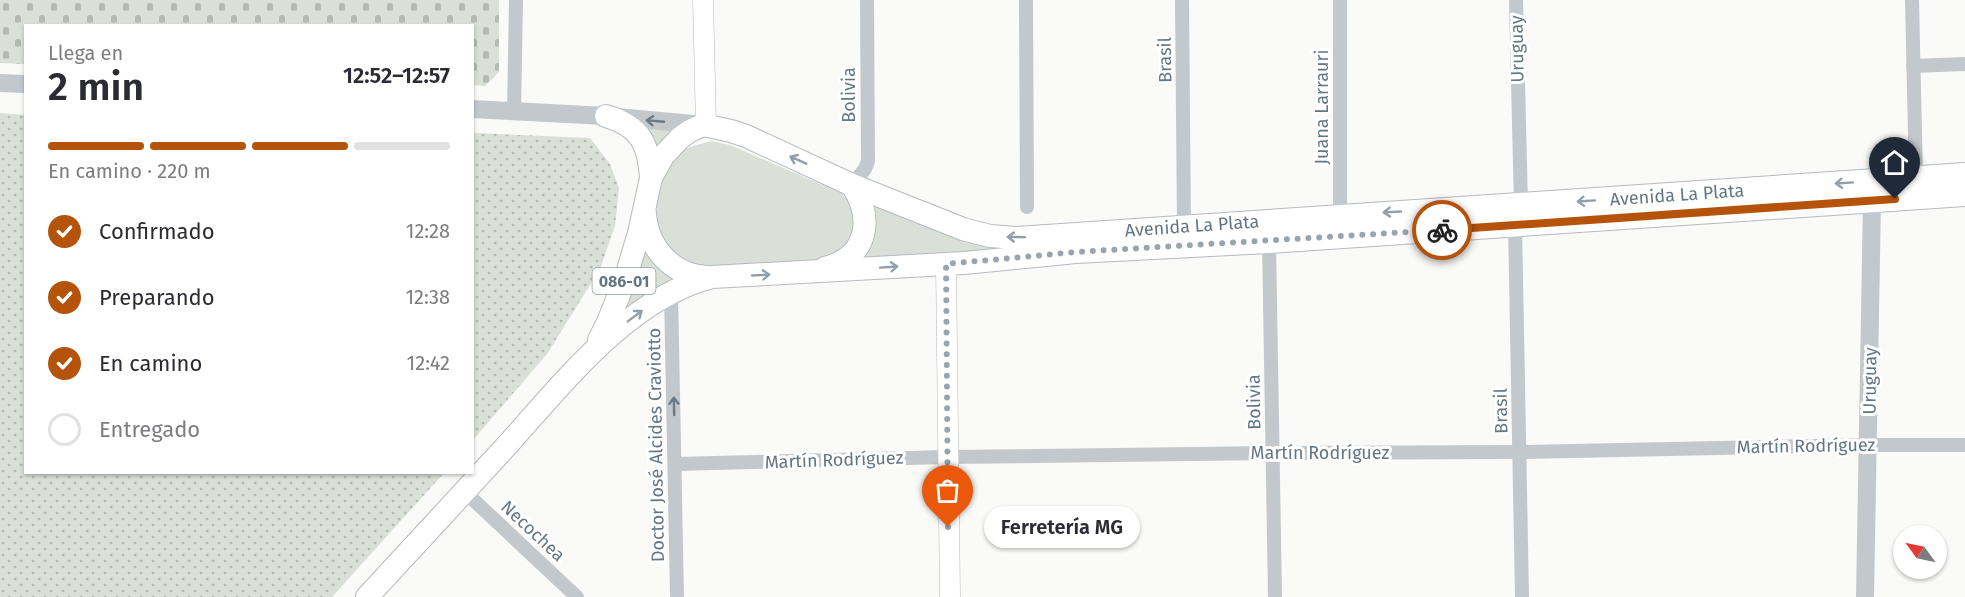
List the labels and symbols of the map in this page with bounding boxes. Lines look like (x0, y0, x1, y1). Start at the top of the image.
street label: Uruguay (1505, 15, 1529, 83)
street label: Brasil (1154, 37, 1176, 83)
street label: Juana Larrauri (1311, 49, 1333, 165)
street label: Bolivia (838, 67, 860, 123)
one-way arrow (646, 115, 666, 126)
pin (1869, 137, 1920, 199)
one-way arrow (790, 154, 808, 166)
one-way arrow (1834, 178, 1854, 189)
street label: Avenida La Plata (1609, 179, 1745, 211)
one-way arrow (1577, 196, 1597, 207)
courier (1412, 200, 1472, 260)
one-way arrow (1382, 207, 1402, 218)
street label: Avenida La Plata (1124, 210, 1260, 242)
one-way arrow (1006, 231, 1026, 243)
one-way arrow (879, 262, 899, 273)
road number: 086-01 (592, 268, 656, 294)
one-way arrow (750, 269, 770, 280)
one-way arrow (626, 310, 642, 322)
street label: Doctor José Alcides Craviotto (643, 328, 669, 562)
street label: Uruguay (1858, 347, 1882, 415)
street label: Bolivia (1243, 374, 1265, 430)
street label: Brasil (1490, 388, 1512, 434)
one-way arrow (668, 396, 679, 416)
street label: Martín Rodríguez (1736, 434, 1876, 458)
street label: Martín Rodríguez (1251, 442, 1390, 464)
street label: Martín Rodríguez (764, 447, 904, 473)
pin (922, 465, 973, 527)
street label: Necochea (496, 496, 570, 566)
callout: Ferretería MG (984, 506, 1140, 548)
north arrow (1893, 525, 1947, 579)

